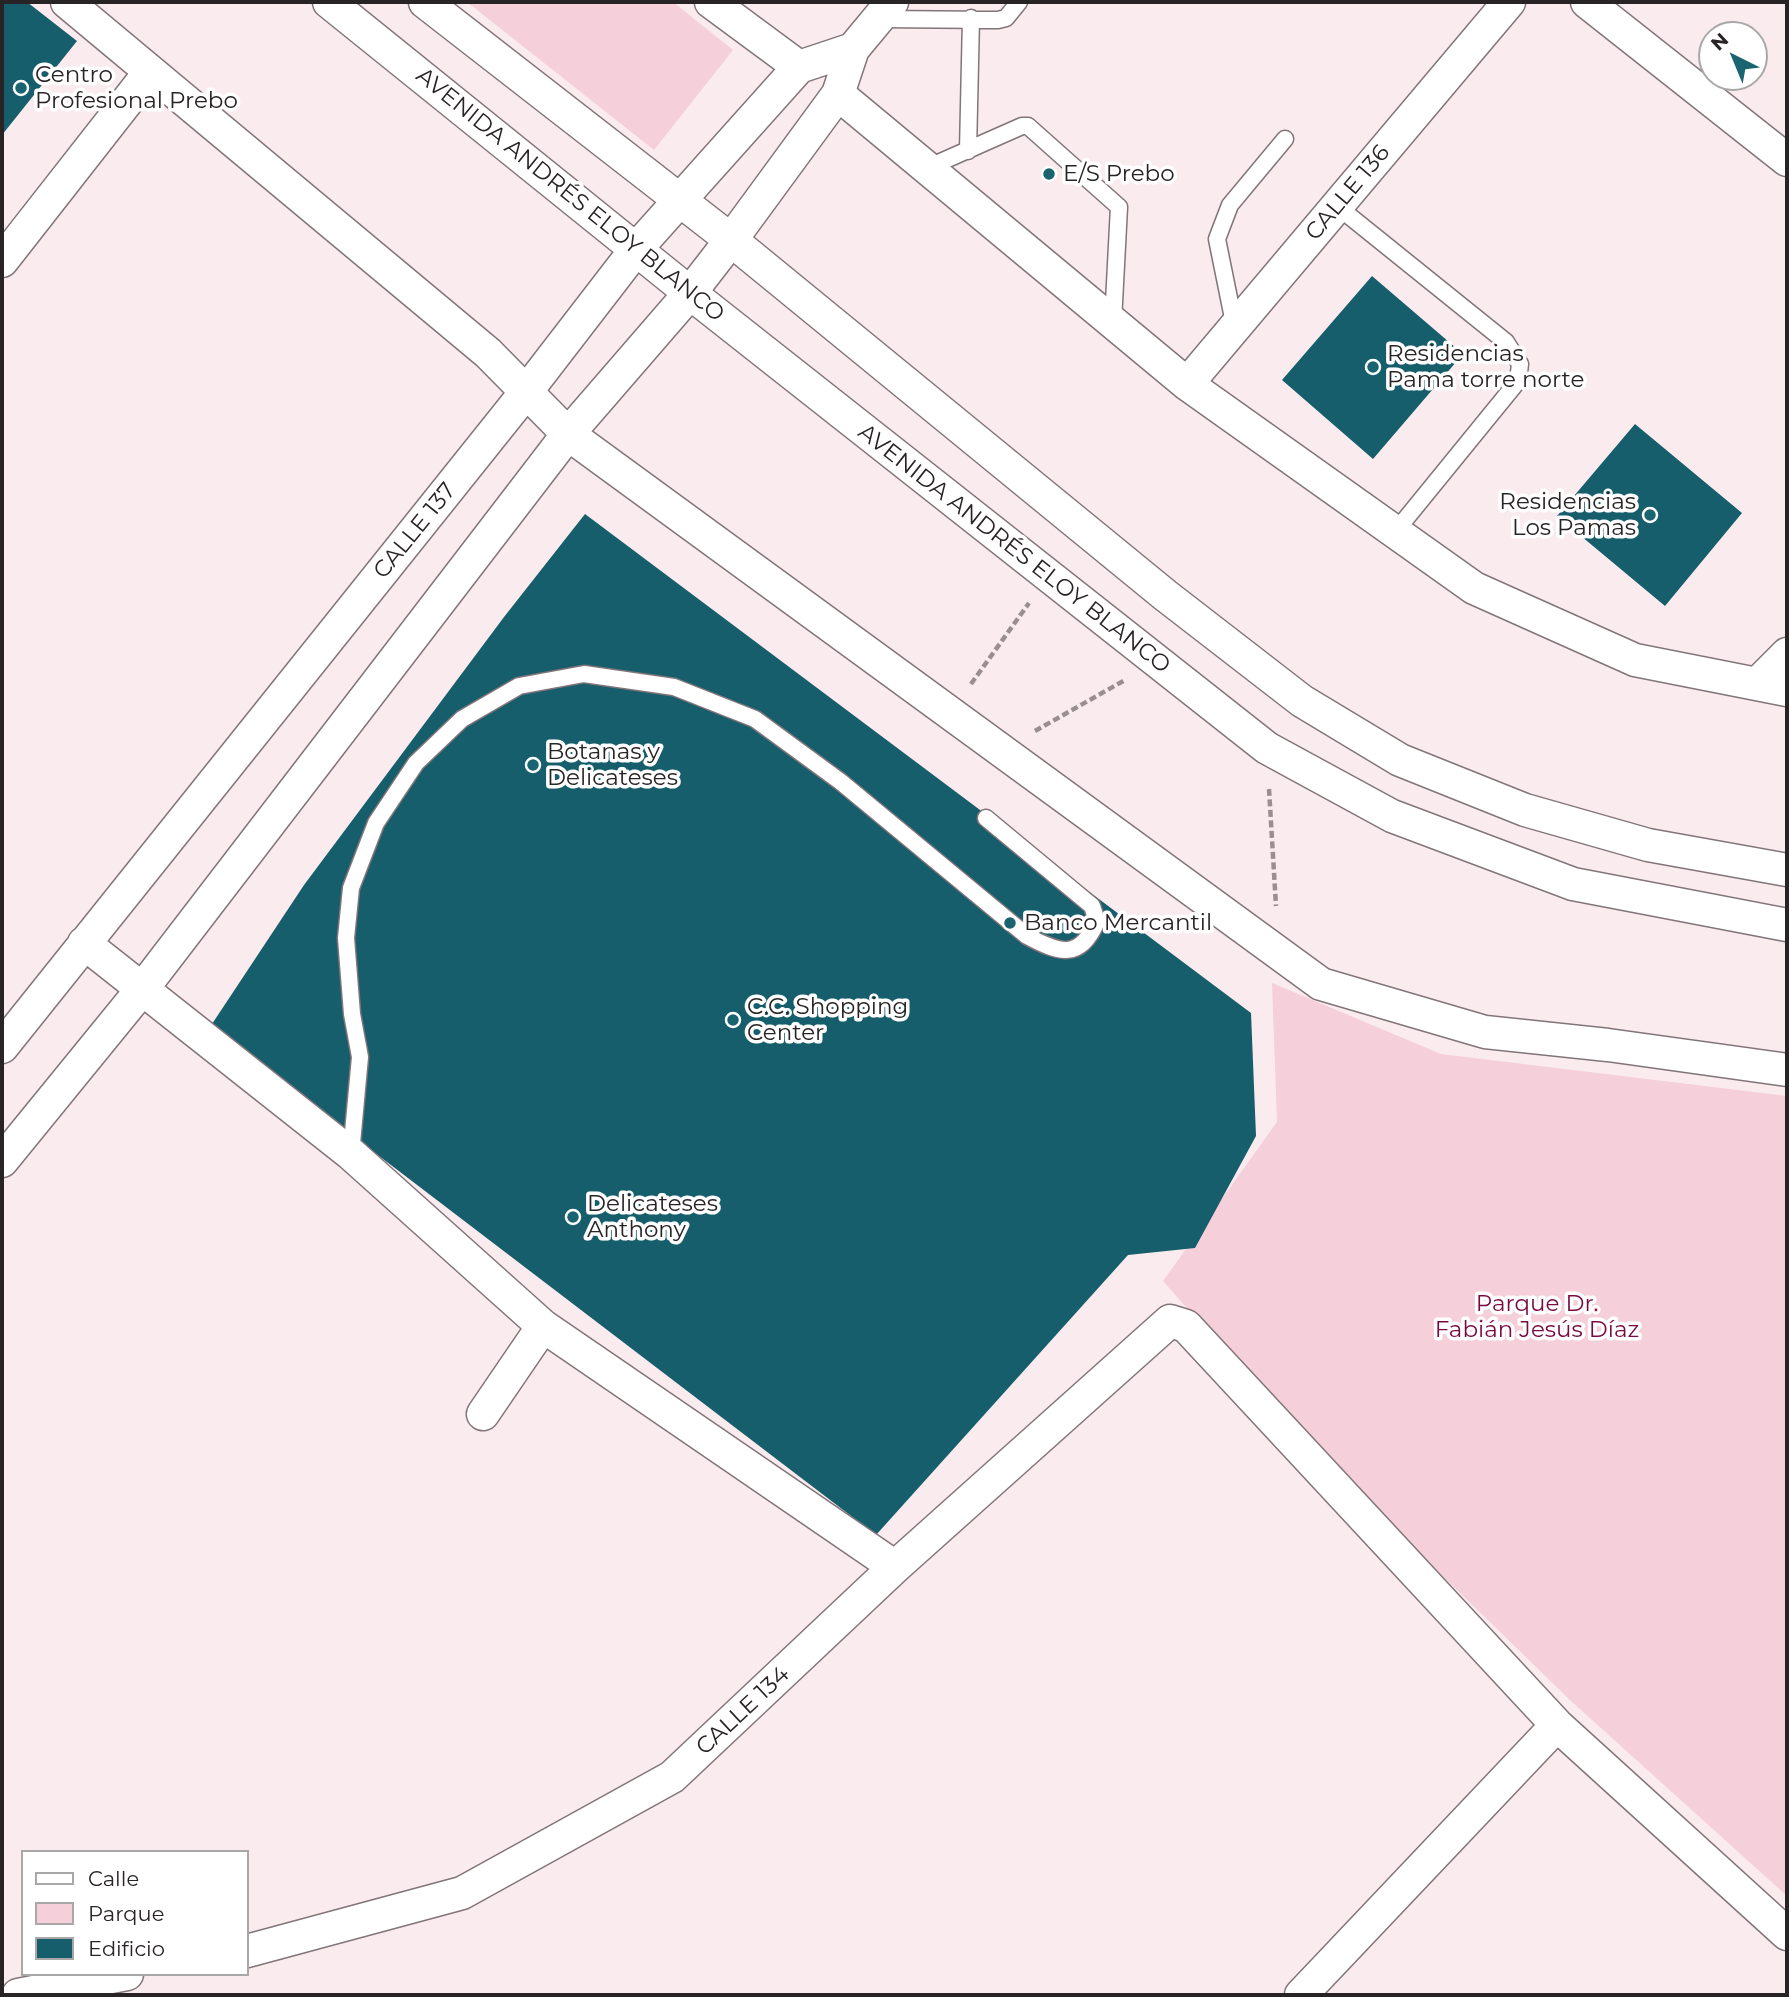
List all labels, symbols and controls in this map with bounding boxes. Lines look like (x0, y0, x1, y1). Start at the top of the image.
north arrow (1698, 21, 1768, 91)
text: N (1706, 28, 1733, 55)
place label: Centro Profesional Prebo (35, 61, 238, 115)
street label: AVENIDA ANDRÉS ELOY BLANCO (410, 62, 730, 328)
marker: Centro Profesional Prebo (13, 80, 29, 96)
street label: CALLE 136 (1300, 140, 1396, 246)
place label: E/S Prebo (1063, 160, 1175, 188)
marker: E/S Prebo (1041, 166, 1057, 182)
place label: Residencias Pama torre norte (1387, 340, 1584, 394)
marker: Residencias Pama torre norte (1365, 359, 1381, 375)
street label: AVENIDA ANDRÉS ELOY BLANCO (852, 418, 1176, 680)
street label: CALLE 137 (368, 477, 462, 585)
place label: Residencias Los Pamas (1499, 488, 1636, 542)
marker: Residencias Los Pamas (1642, 507, 1658, 523)
place label: Botanas y Delicateses (547, 738, 678, 792)
marker: Botanas y Delicateses (525, 757, 541, 773)
place label: Banco Mercantil (1024, 909, 1212, 937)
marker: Banco Mercantil (1002, 915, 1018, 931)
place label: C.C. Shopping Center (747, 993, 908, 1047)
marker: C.C. Shopping Center (725, 1012, 741, 1028)
place label: Delicateses Anthony (587, 1190, 718, 1244)
marker: Delicateses Anthony (565, 1209, 581, 1225)
park label: Parque Dr. Fabián Jesús Díaz (1435, 1290, 1639, 1344)
street label: CALLE 134 (691, 1661, 795, 1761)
legend (21, 1850, 248, 1976)
text: Calle (88, 1866, 139, 1891)
text: Parque (88, 1901, 164, 1926)
text: Edificio (88, 1936, 165, 1961)

